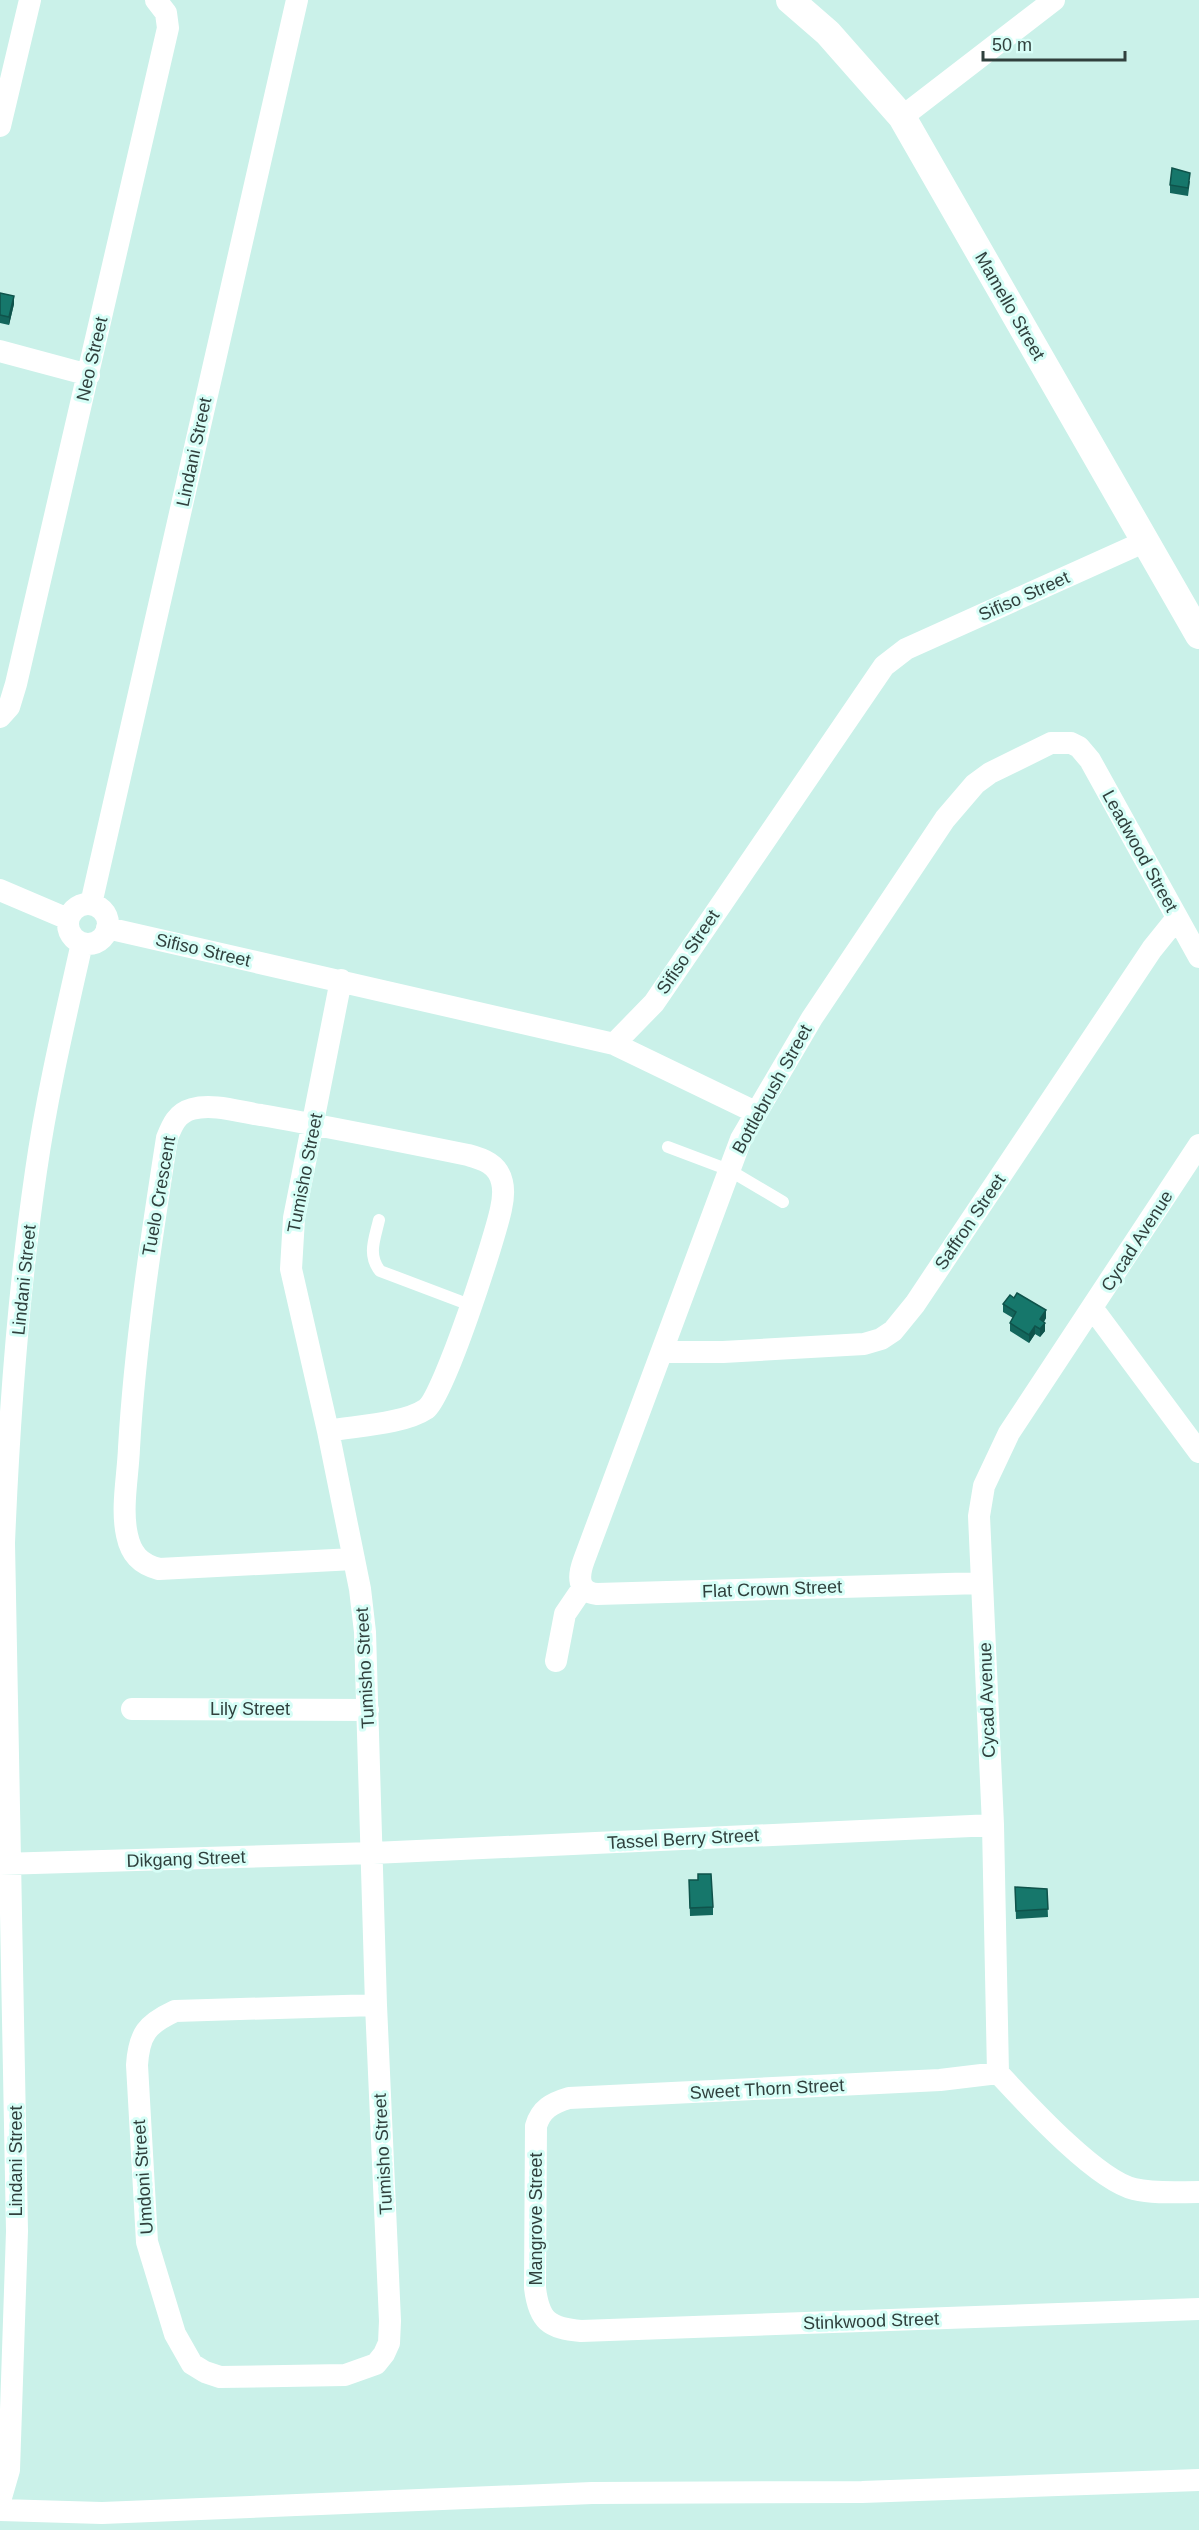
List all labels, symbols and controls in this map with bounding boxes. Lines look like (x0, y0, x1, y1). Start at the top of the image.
scale bar (983, 24, 1126, 62)
text: 50 m (992, 35, 1032, 55)
street label: Mamello Street (971, 249, 1049, 363)
street label: Neo Street (73, 315, 111, 403)
street label: Lindani Street (173, 396, 215, 508)
street label: Sifiso Street (976, 567, 1072, 625)
street label: Leadwood Street (1098, 787, 1182, 915)
street label: Sifiso Street (653, 906, 723, 998)
street label: Sifiso Street (153, 929, 253, 971)
street label: Bottlebrush Street (728, 1021, 816, 1157)
street label: Tumisho Street (284, 1112, 326, 1234)
street label: Tuelo Crescent (139, 1134, 179, 1258)
street label: Saffron Street (931, 1171, 1009, 1273)
street label: Cycad Avenue (1097, 1187, 1177, 1295)
street label: Lindani Street (8, 1224, 40, 1336)
street label: Flat Crown Street (702, 1577, 842, 1601)
street label: Tumisho Street (352, 1607, 378, 1729)
street label: Cycad Avenue (975, 1642, 999, 1758)
street label: Lily Street (210, 1699, 290, 1719)
street label: Tassel Berry Street (607, 1825, 759, 1853)
street label: Dikgang Street (126, 1847, 246, 1871)
street label: Sweet Thorn Street (689, 2075, 845, 2103)
street label: Tumisho Street (370, 2093, 396, 2215)
street label: Lindani Street (6, 2105, 26, 2217)
street label: Umdoni Street (129, 2119, 157, 2235)
street label: Mangrove Street (526, 2152, 546, 2286)
street label: Stinkwood Street (803, 2309, 939, 2333)

